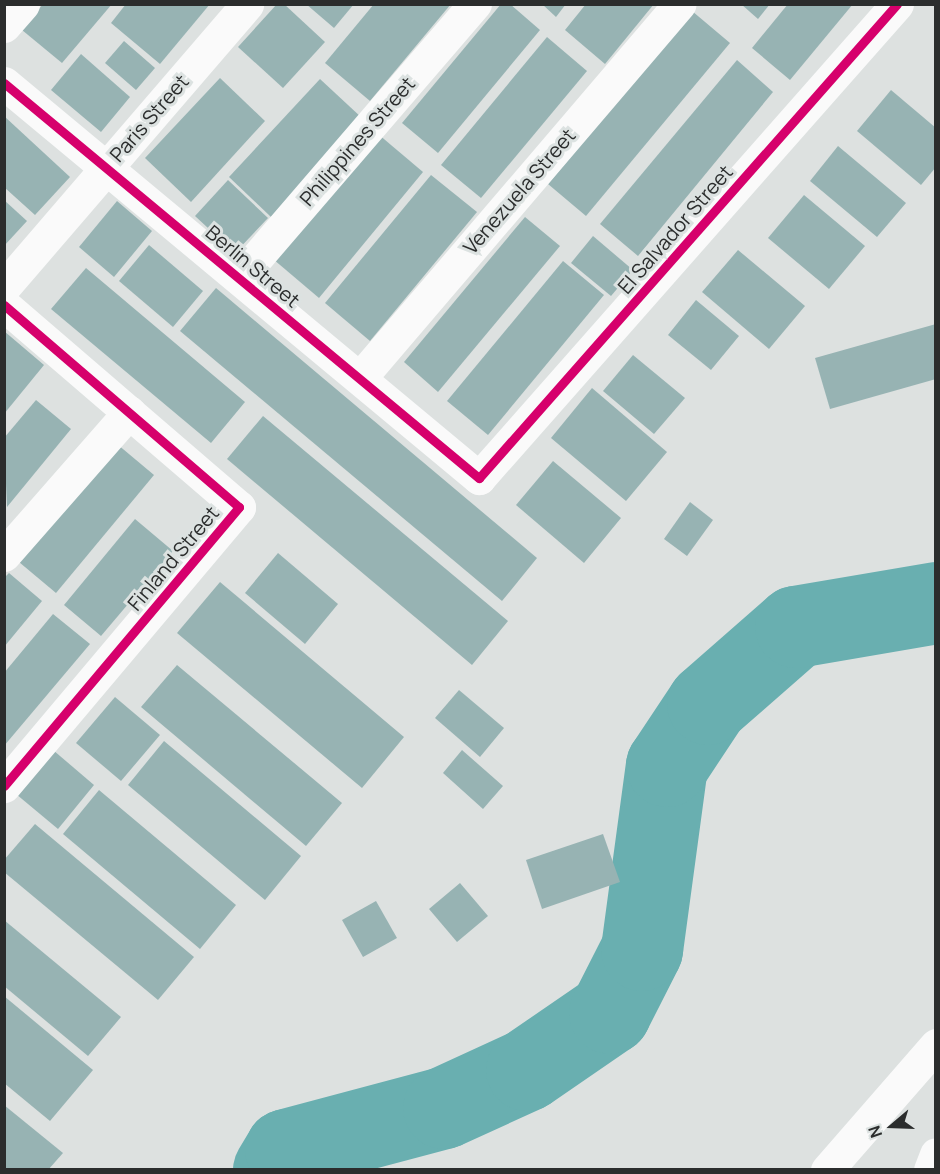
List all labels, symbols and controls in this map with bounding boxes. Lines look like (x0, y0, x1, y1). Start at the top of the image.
street label: Paris Street (105, 69, 193, 167)
street label: Philippines Street (294, 72, 420, 210)
street label: Venezuela Street (458, 123, 580, 259)
street label: El Salvador Street (613, 160, 737, 298)
street label: Berlin Street (201, 220, 305, 312)
street label: Finland Street (122, 501, 224, 615)
north arrow (862, 1096, 922, 1156)
text: N (863, 1123, 887, 1141)

